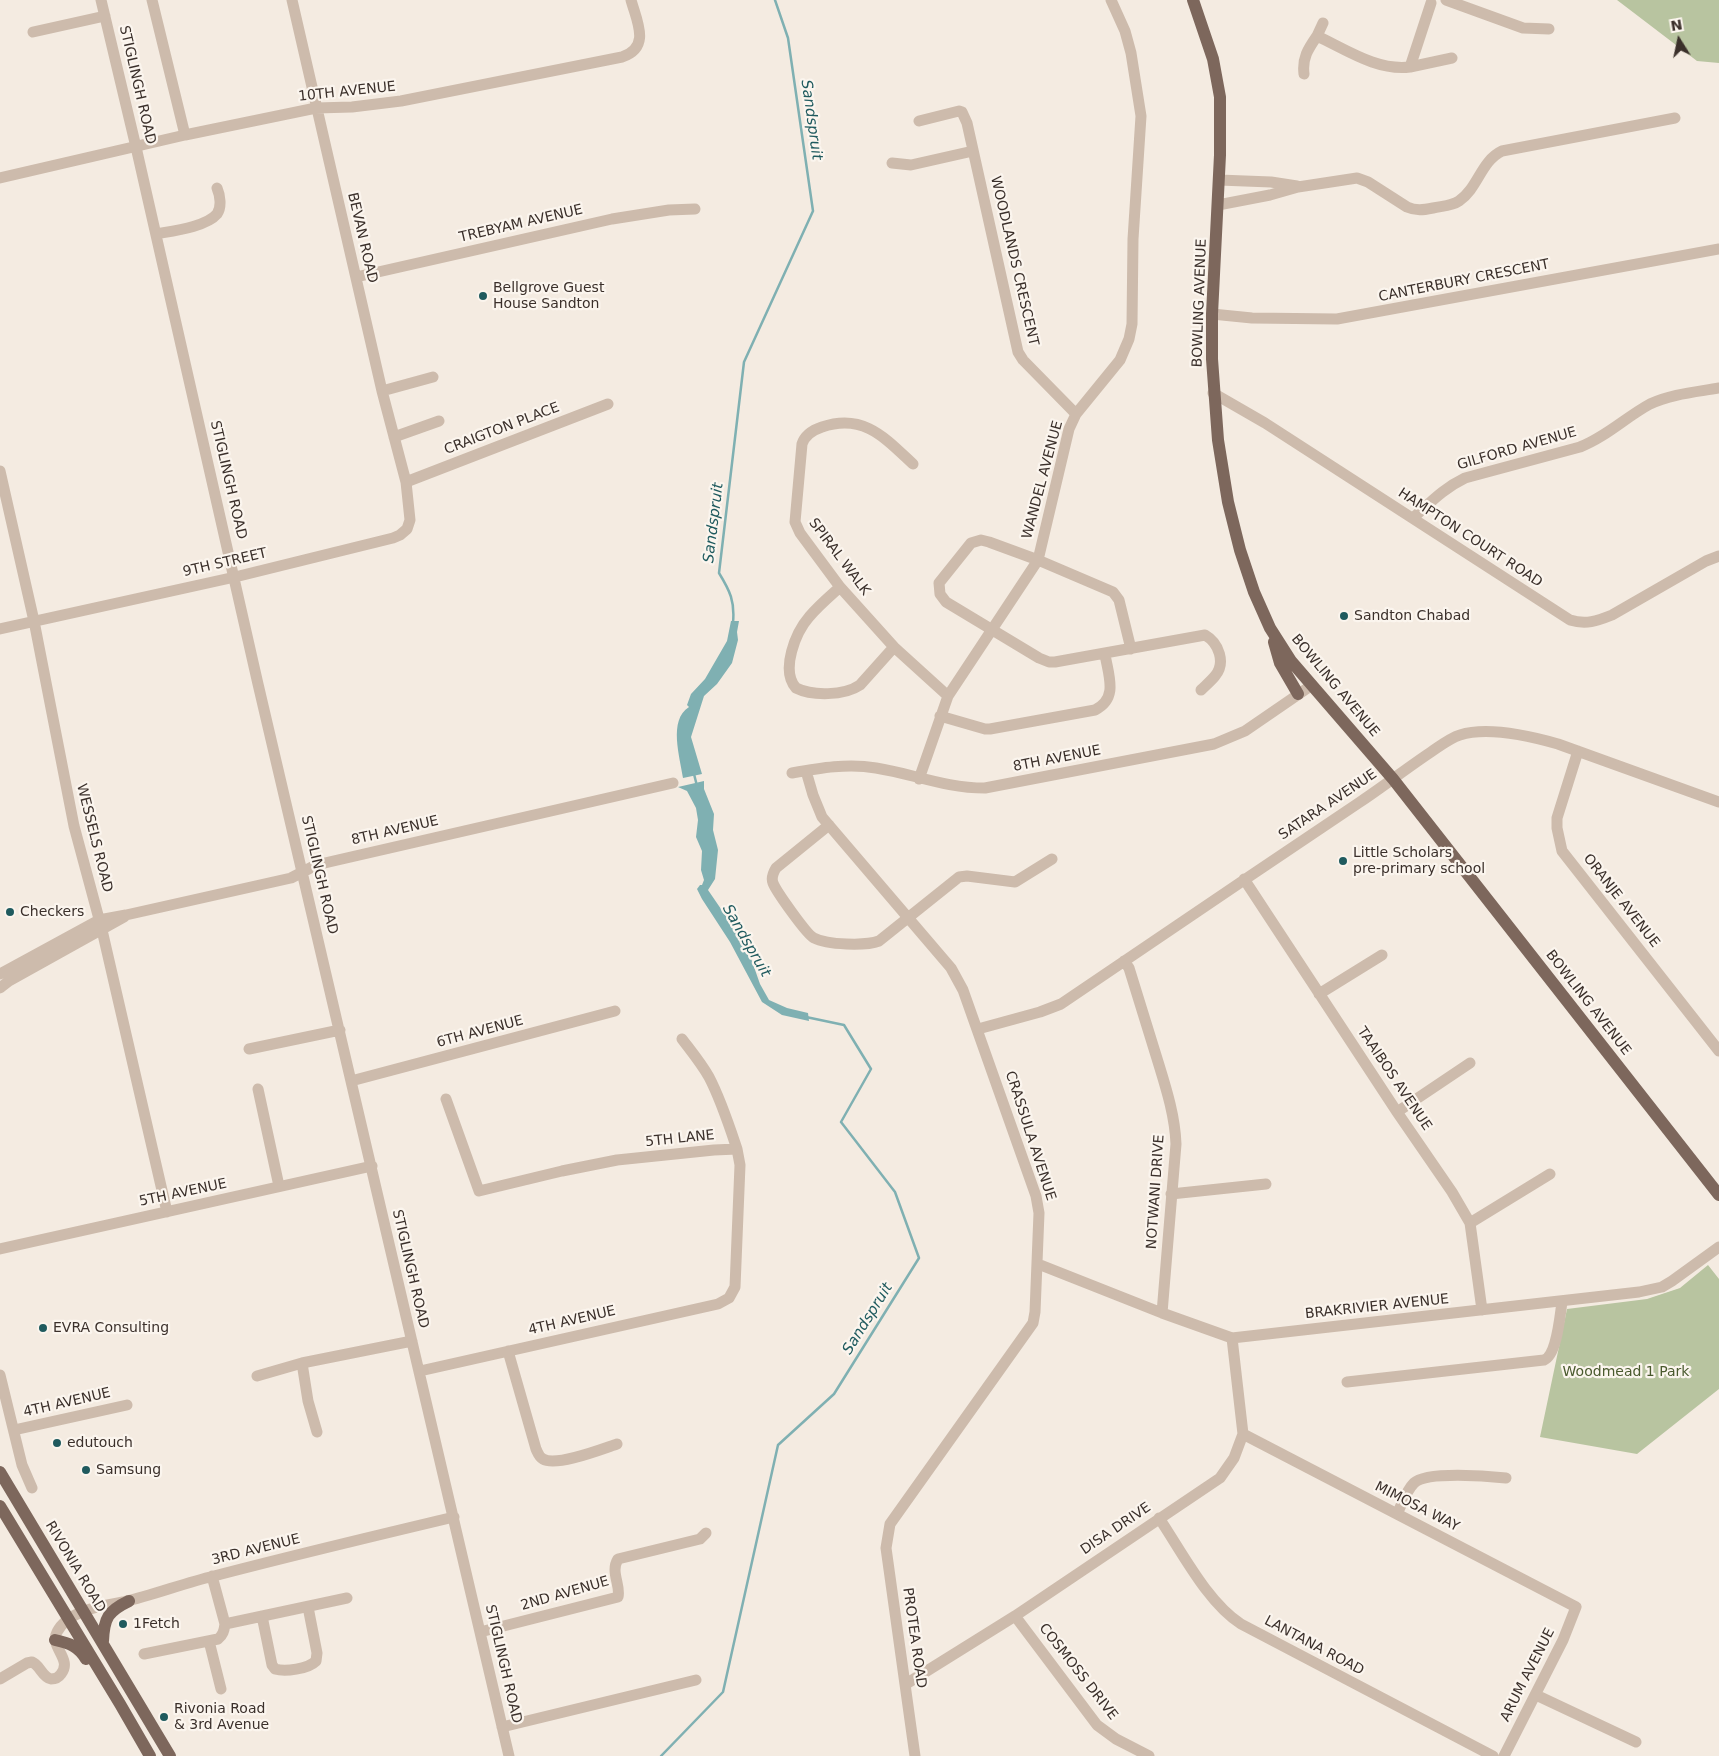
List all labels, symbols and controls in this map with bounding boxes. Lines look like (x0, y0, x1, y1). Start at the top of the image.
north arrow (1654, 15, 1704, 65)
text: N (1669, 16, 1684, 34)
street label: STIGLINGH ROAD (115, 24, 159, 146)
street label: 10TH AVENUE (297, 79, 397, 105)
water label: Sandspruit (796, 79, 826, 161)
street label: WOODLANDS CRESCENT (986, 174, 1042, 348)
street label: BEVAN ROAD (343, 191, 381, 285)
street label: TREBYAM AVENUE (458, 202, 584, 246)
street label: BOWLING AVENUE (1189, 238, 1211, 368)
street label: CANTERBURY CRESCENT (1377, 256, 1551, 306)
place label: Bellgrove Guest House Sandton (493, 280, 604, 312)
marker: Bellgrove Guest House Sandton (477, 290, 489, 302)
street label: CRAIGTON PLACE (442, 399, 562, 459)
street label: STIGLINGH ROAD (206, 419, 250, 541)
street label: WANDEL AVENUE (1019, 419, 1067, 541)
street label: GILFORD AVENUE (1455, 424, 1579, 474)
water label: Sandspruit (700, 482, 728, 564)
street label: HAMPTON COURT ROAD (1395, 485, 1545, 591)
street label: SPIRAL WALK (805, 515, 873, 599)
street label: 9TH STREET (181, 545, 269, 581)
place label: Sandton Chabad (1354, 608, 1470, 624)
marker: Sandton Chabad (1338, 610, 1350, 622)
street label: BOWLING AVENUE (1287, 631, 1383, 741)
street label: 8TH AVENUE (1012, 742, 1102, 776)
street label: SATARA AVENUE (1276, 766, 1380, 844)
street label: WESSELS ROAD (72, 782, 116, 894)
street label: 8TH AVENUE (350, 813, 440, 849)
street label: STIGLINGH ROAD (297, 814, 341, 936)
place label: Little Scholars pre-primary school (1353, 845, 1485, 878)
street label: ORANJE AVENUE (1579, 851, 1663, 951)
marker: Little Scholars pre-primary school (1337, 855, 1349, 867)
water label: Sandspruit (718, 902, 774, 980)
place label: Checkers (20, 904, 84, 920)
marker: Checkers (4, 906, 16, 918)
street label: BOWLING AVENUE (1542, 947, 1634, 1059)
street label: 6TH AVENUE (435, 1012, 525, 1052)
street label: TAAIBOS AVENUE (1353, 1024, 1435, 1134)
street label: CRASSULA AVENUE (1001, 1069, 1059, 1203)
street label: 5TH LANE (645, 1127, 715, 1151)
street label: NOTWANI DRIVE (1144, 1134, 1168, 1250)
street label: 5TH AVENUE (138, 1176, 228, 1210)
street label: STIGLINGH ROAD (388, 1208, 432, 1330)
water label: Sandspruit (839, 1280, 897, 1358)
street label: BRAKRIVIER AVENUE (1304, 1291, 1450, 1323)
street label: 4TH AVENUE (527, 1303, 617, 1339)
place label: EVRA Consulting (53, 1320, 169, 1336)
marker: EVRA Consulting (37, 1322, 49, 1334)
park label: Woodmead 1 Park (1563, 1364, 1689, 1380)
street label: 4TH AVENUE (22, 1385, 112, 1421)
place label: edutouch (67, 1435, 133, 1451)
marker: edutouch (51, 1437, 63, 1449)
place label: Samsung (96, 1462, 161, 1478)
marker: Samsung (80, 1464, 92, 1476)
street label: MIMOSA WAY (1372, 1478, 1462, 1536)
street label: DISA DRIVE (1078, 1499, 1154, 1559)
street label: RIVONIA ROAD (41, 1518, 109, 1616)
street label: 3RD AVENUE (210, 1531, 302, 1569)
street label: 2ND AVENUE (519, 1573, 611, 1615)
street label: PROTEA ROAD (899, 1587, 929, 1689)
street label: STIGLINGH ROAD (481, 1603, 525, 1725)
street label: LANTANA ROAD (1261, 1613, 1367, 1679)
place label: 1Fetch (133, 1616, 180, 1632)
marker: 1Fetch (117, 1618, 129, 1630)
street label: COSMOSS DRIVE (1035, 1620, 1121, 1724)
street label: ARUM AVENUE (1497, 1625, 1559, 1725)
place label: Rivonia Road & 3rd Avenue (174, 1701, 269, 1734)
marker: Rivonia Road & 3rd Avenue (158, 1711, 170, 1723)

